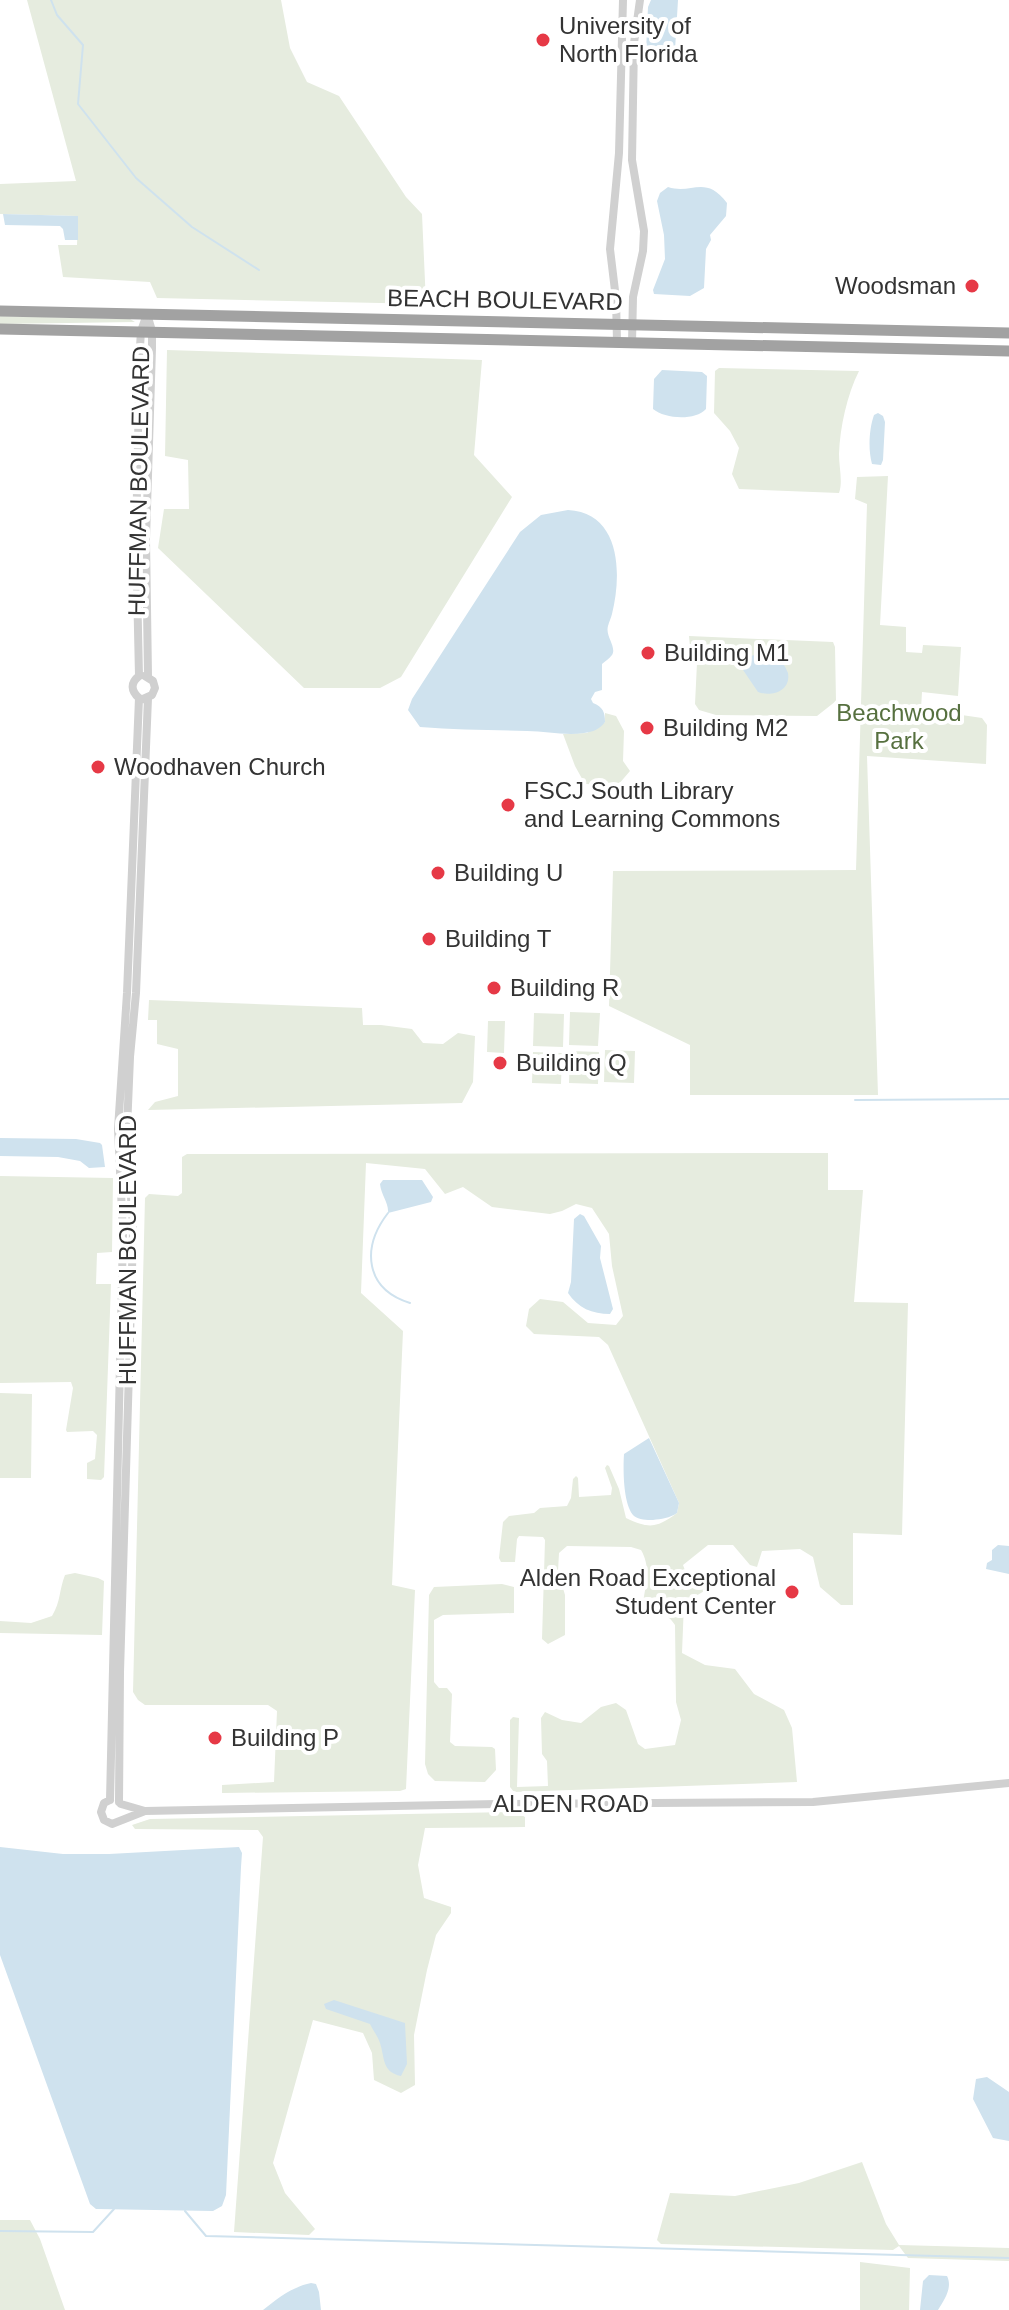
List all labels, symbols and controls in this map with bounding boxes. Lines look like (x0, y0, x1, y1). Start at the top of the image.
place label: University of North Florida (559, 12, 698, 67)
marker: University of North Florida (534, 31, 552, 49)
place label: Woodsman (835, 272, 956, 299)
marker: Woodsman (963, 277, 981, 295)
street label: BEACH BOULEVARD (387, 284, 623, 315)
street label: HUFFMAN BOULEVARD (123, 346, 154, 616)
place label: Building M1 (664, 639, 789, 666)
marker: Building M1 (639, 644, 657, 662)
park label: Beachwood Park (836, 699, 962, 754)
place label: Building M2 (663, 714, 788, 741)
marker: Building M2 (638, 719, 656, 737)
place label: Woodhaven Church (114, 753, 326, 780)
marker: Woodhaven Church (89, 758, 107, 776)
place label: FSCJ South Library and Learning Commons (524, 777, 780, 832)
marker: FSCJ South Library and Learning Commons (499, 796, 517, 814)
place label: Building U (454, 859, 563, 886)
marker: Building U (429, 864, 447, 882)
place label: Building T (445, 925, 552, 952)
marker: Building T (420, 930, 438, 948)
place label: Building R (510, 974, 619, 1001)
marker: Building R (485, 979, 503, 997)
place label: Building Q (516, 1049, 627, 1076)
marker: Building Q (491, 1054, 509, 1072)
street label: HUFFMAN BOULEVARD (114, 1115, 141, 1385)
place label: Alden Road Exceptional Student Center (520, 1564, 776, 1619)
marker: Alden Road Exceptional Student Center (783, 1583, 801, 1601)
place label: Building P (231, 1724, 339, 1751)
marker: Building P (206, 1729, 224, 1747)
street label: ALDEN ROAD (493, 1790, 649, 1817)

